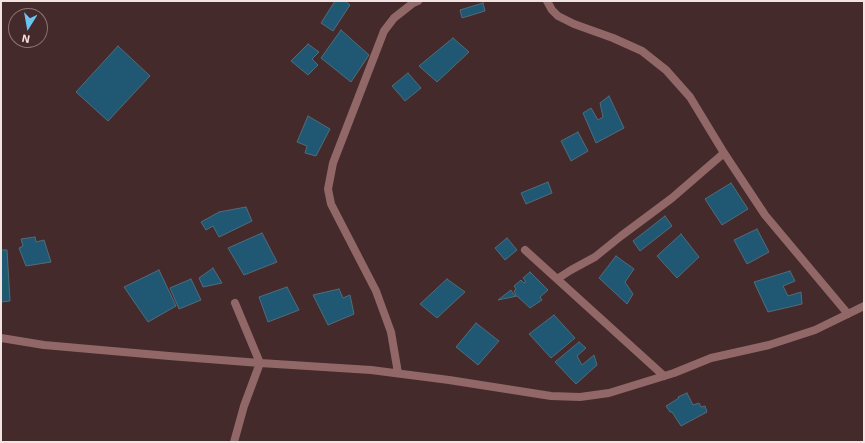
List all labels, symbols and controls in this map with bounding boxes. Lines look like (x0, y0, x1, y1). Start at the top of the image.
north arrow (8, 8, 48, 48)
text: N (21, 32, 31, 46)

